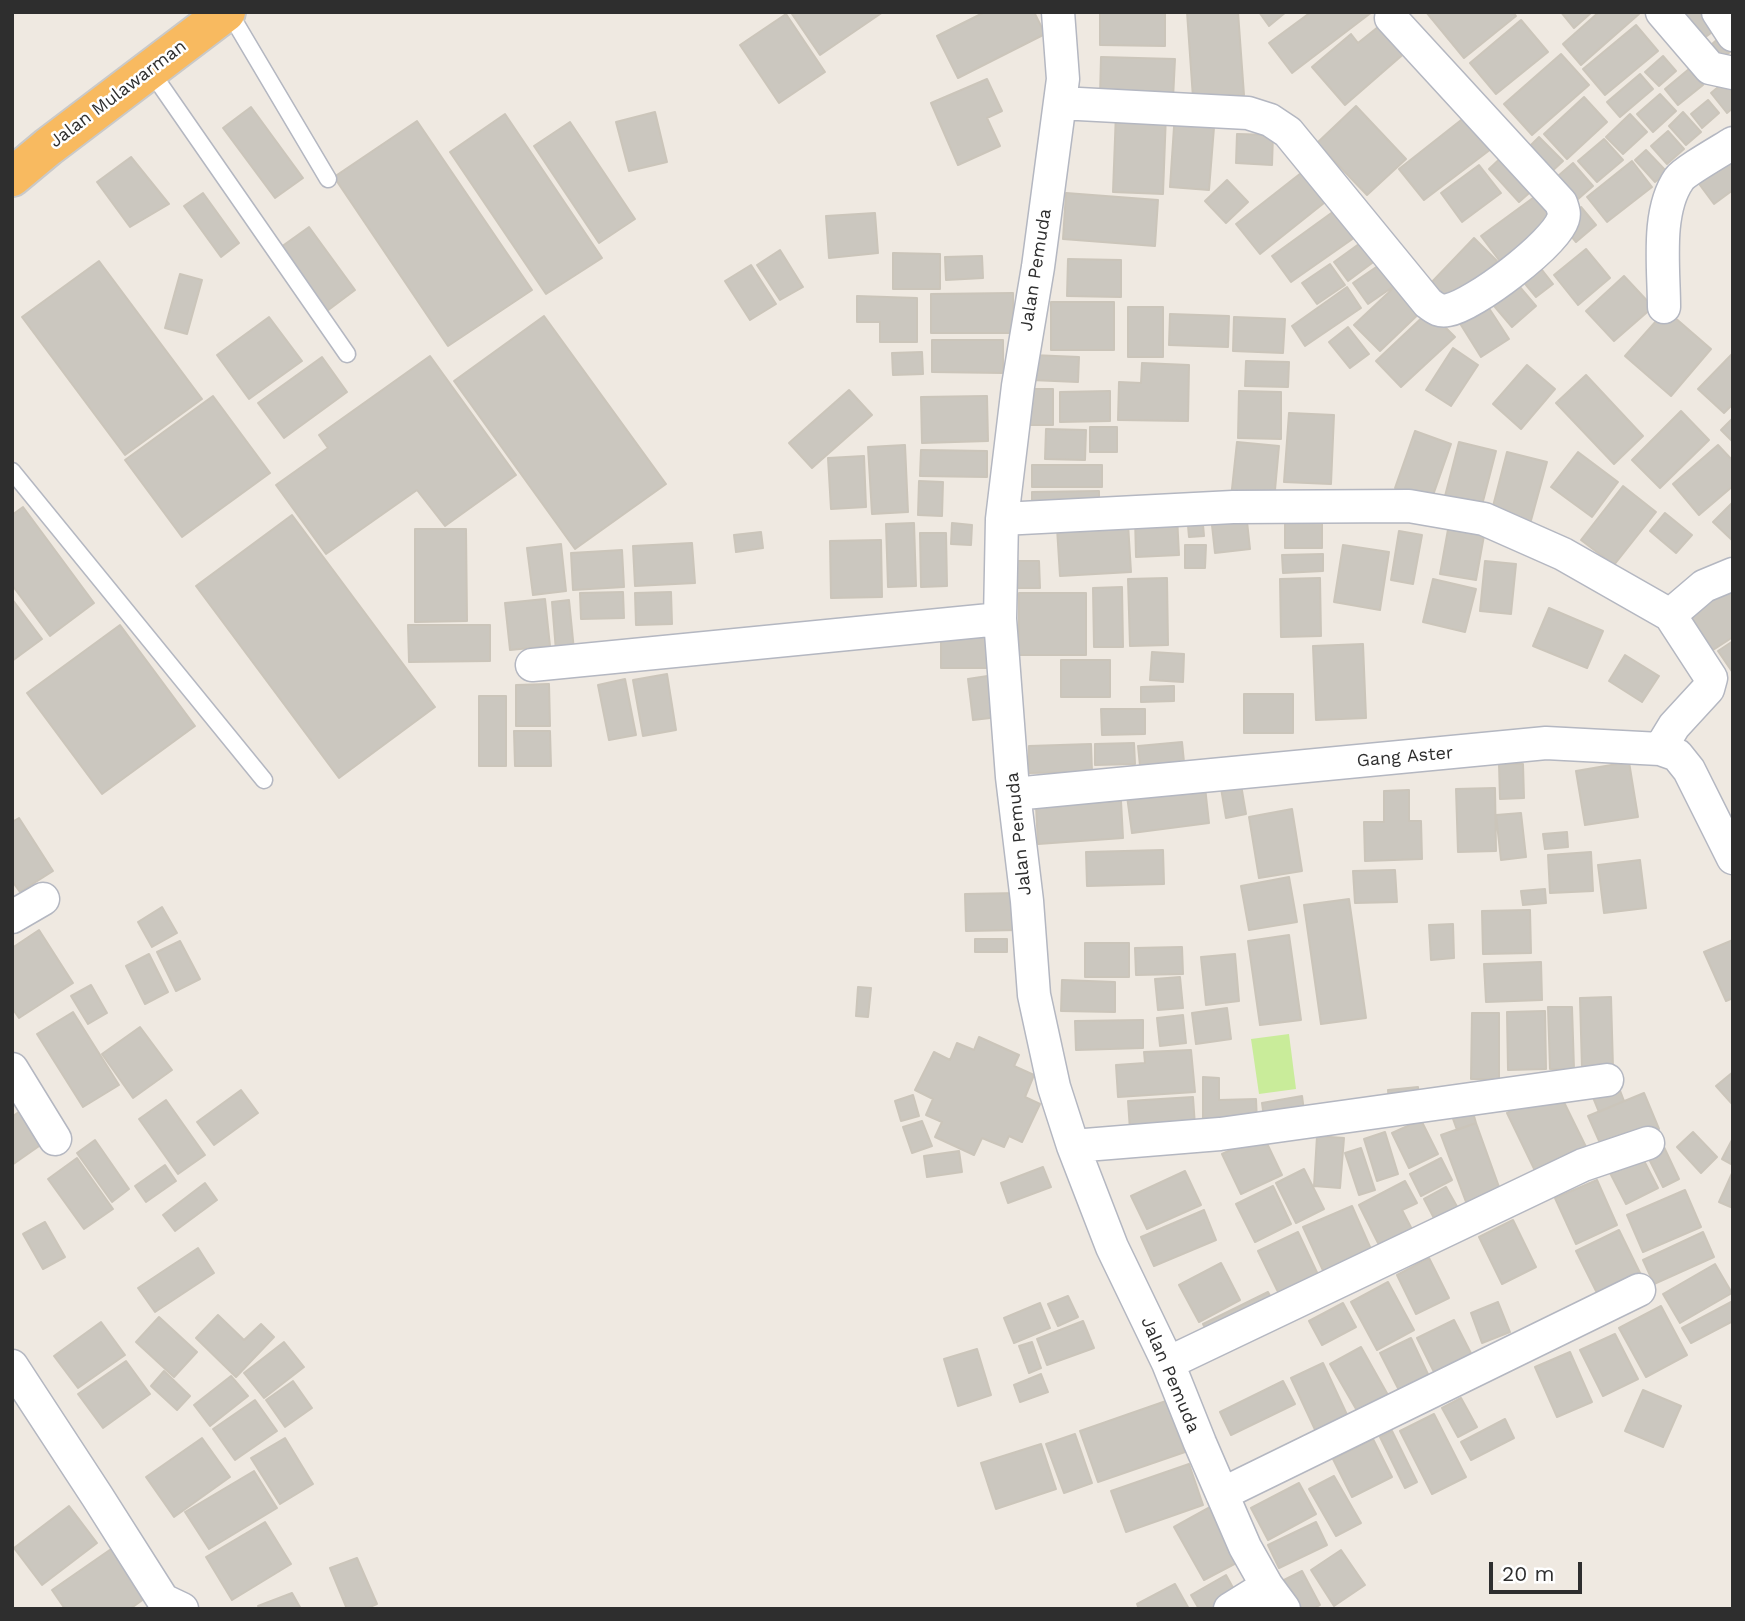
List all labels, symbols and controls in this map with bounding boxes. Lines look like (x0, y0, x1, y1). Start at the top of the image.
street label: Jalan Mulawarman (45, 36, 191, 152)
street label: Jalan Pemuda (1016, 207, 1056, 333)
street label: Gang Aster (1356, 742, 1454, 772)
street label: Jalan Pemuda (1002, 771, 1036, 897)
street label: Jalan Pemuda (1136, 1314, 1204, 1436)
scale bar (1493, 1548, 1586, 1592)
text: 20 m (1502, 1561, 1554, 1586)

